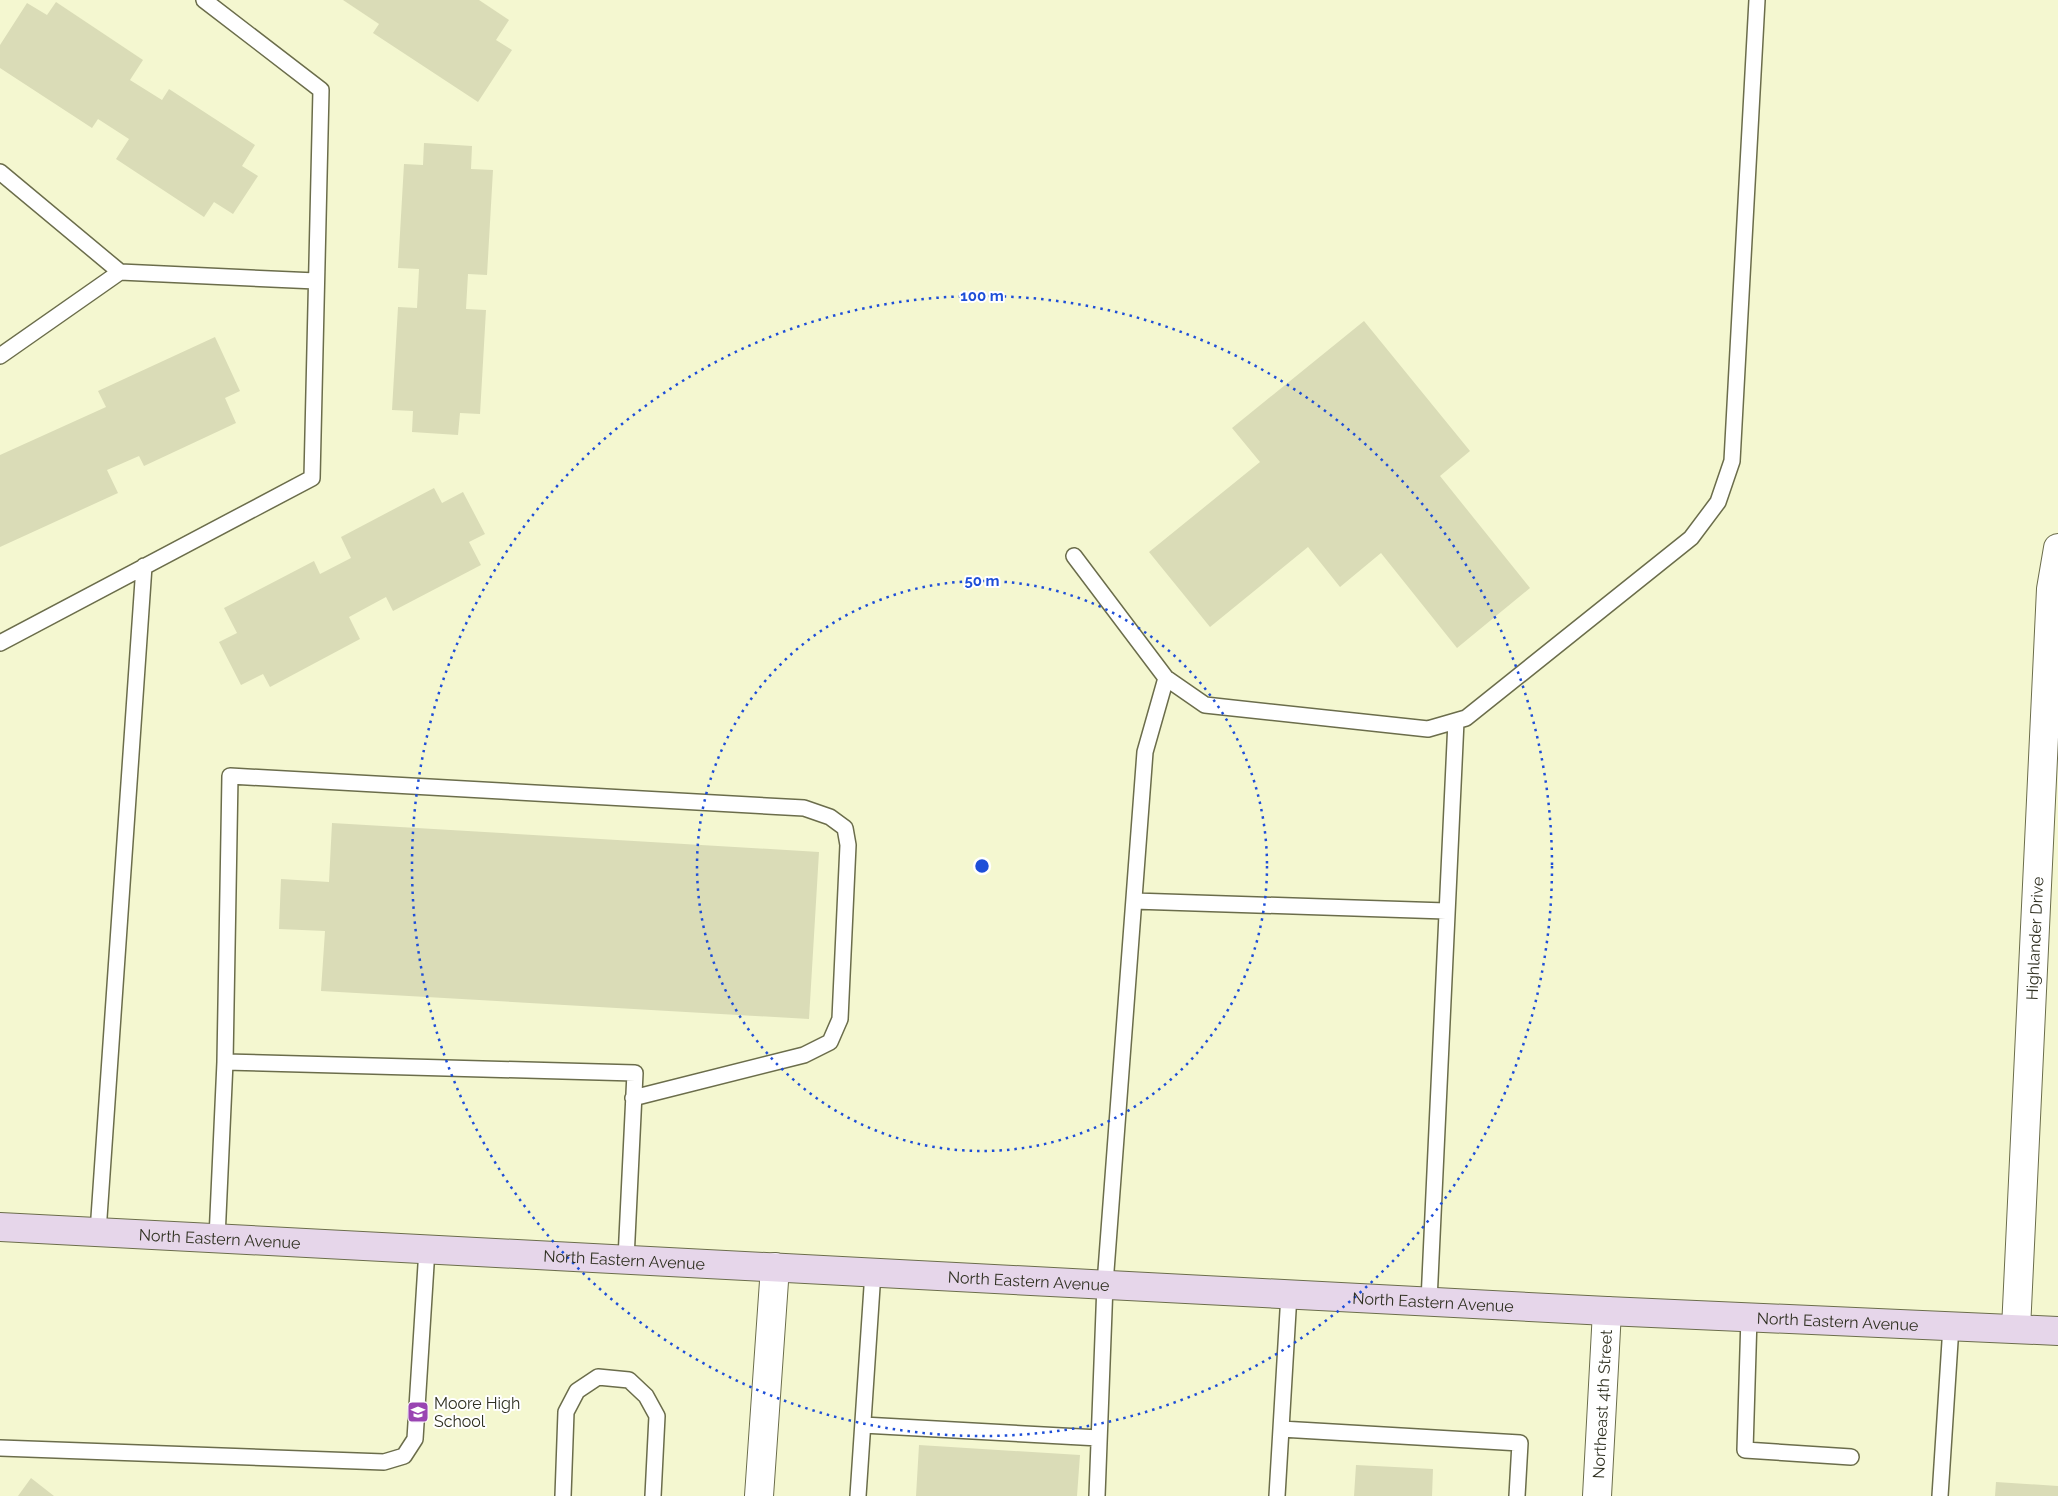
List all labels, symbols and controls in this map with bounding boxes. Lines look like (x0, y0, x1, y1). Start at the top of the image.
text: 100 m (960, 287, 1004, 305)
text: 50 m (964, 572, 1000, 590)
centre of rings (973, 857, 991, 875)
street label: Highlander Drive (2022, 876, 2047, 1001)
street label: North Eastern Avenue (138, 1225, 301, 1252)
street label: North Eastern Avenue (543, 1246, 705, 1273)
street label: North Eastern Avenue (947, 1267, 1110, 1294)
street label: North Eastern Avenue (1352, 1288, 1514, 1316)
street label: North Eastern Avenue (1756, 1308, 1919, 1334)
street label: Northeast 4th Street (1588, 1328, 1616, 1479)
place label: Moore High School (434, 1394, 520, 1431)
school or university icon: Moore High School (406, 1400, 430, 1424)

